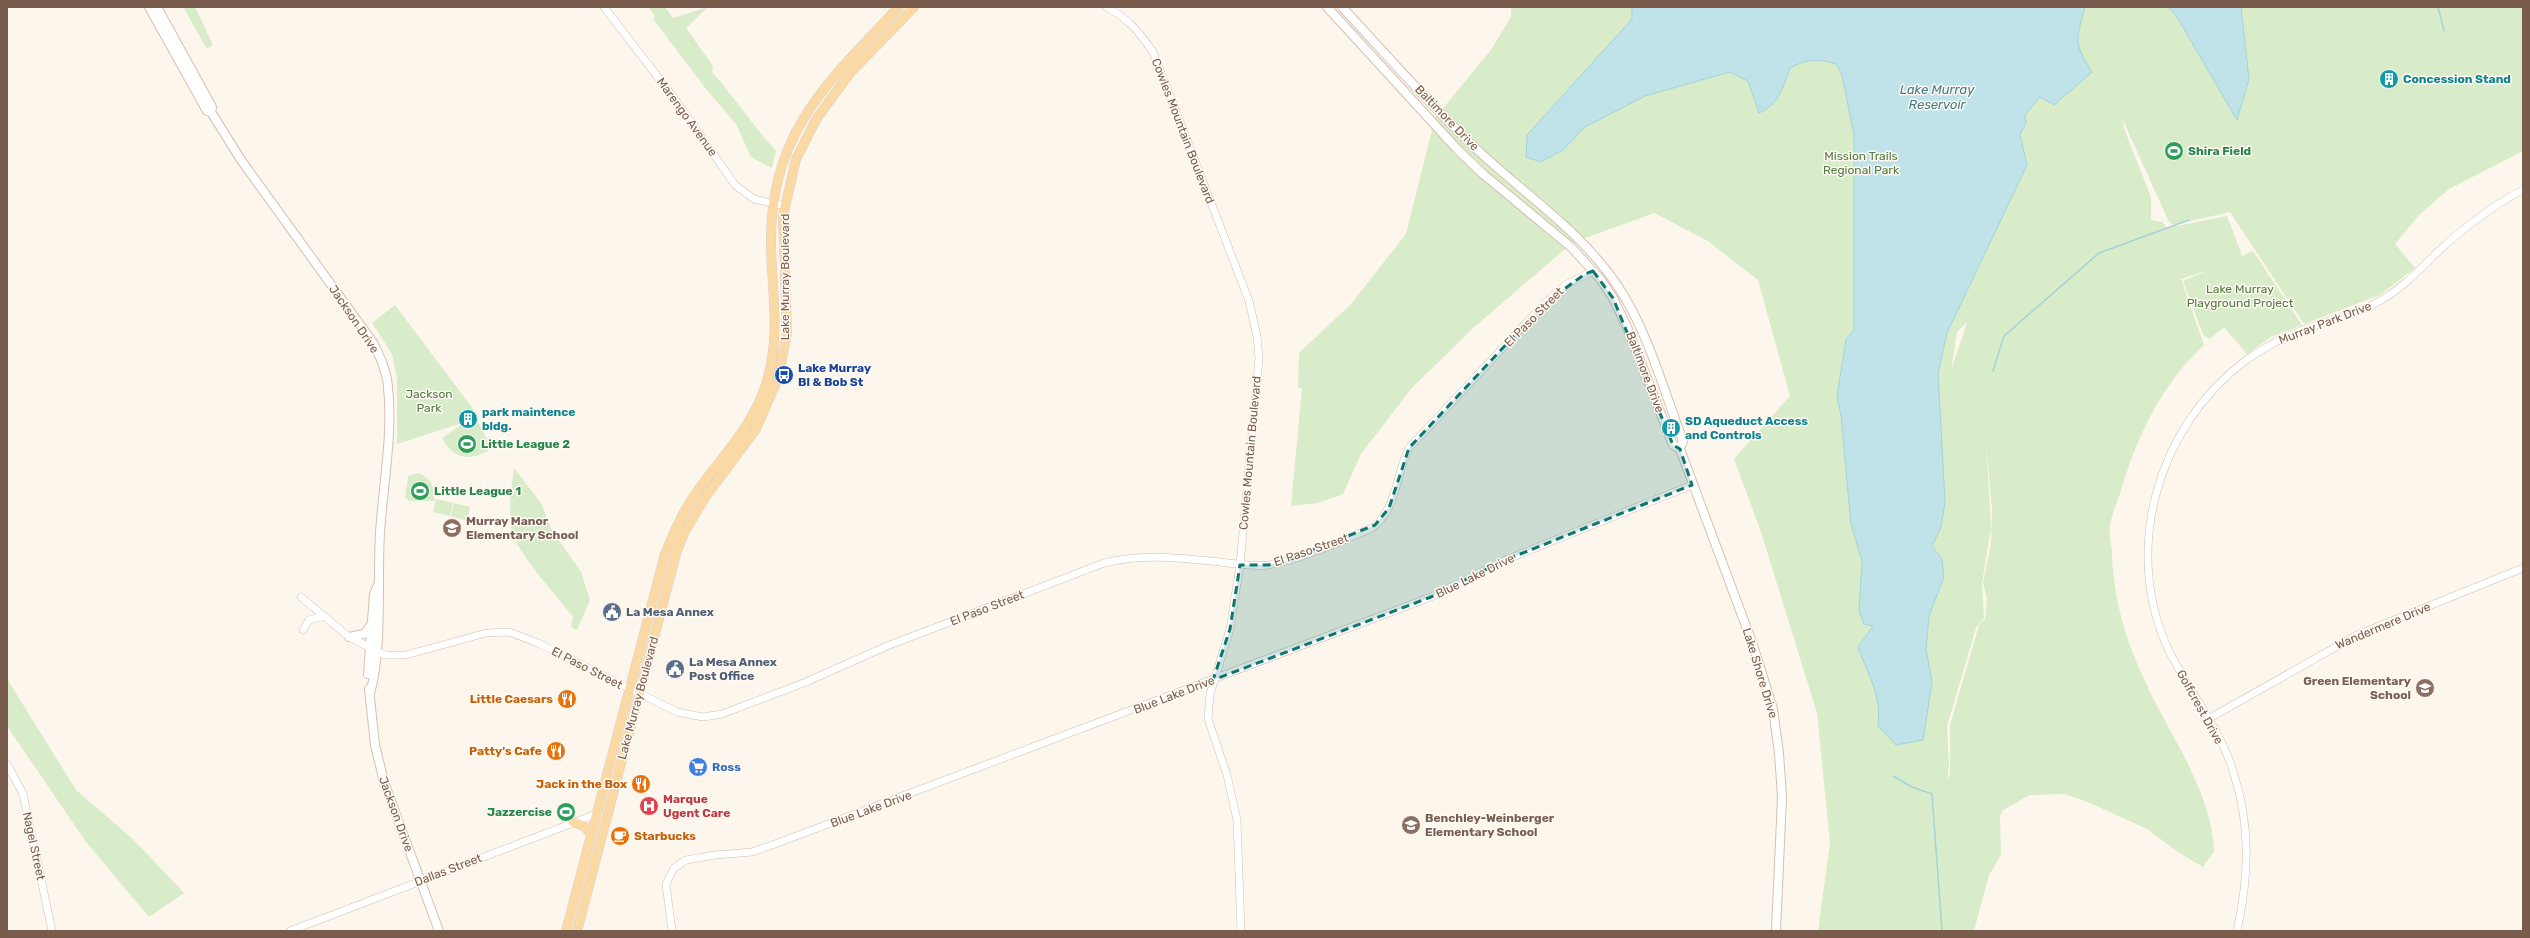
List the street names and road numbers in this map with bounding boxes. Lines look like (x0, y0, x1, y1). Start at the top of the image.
street label: Cowles Mountain Boulevard (1149, 56, 1217, 206)
street label: Marengo Avenue (654, 75, 720, 159)
street label: Baltimore Drive (1412, 82, 1482, 154)
street label: Lake Murray Boulevard (778, 214, 792, 340)
street label: Jackson Drive (326, 282, 382, 356)
street label: El Paso Street (1501, 284, 1567, 350)
street label: Murray Park Drive (2277, 299, 2374, 347)
street label: Baltimore Drive (1623, 329, 1667, 415)
street label: Cowles Mountain Boulevard (1236, 375, 1264, 531)
street label: El Paso Street (1272, 531, 1350, 569)
street label: Blue Lake Drive (1433, 551, 1517, 601)
street label: El Paso Street (948, 587, 1026, 629)
street label: Wandermere Drive (2333, 600, 2433, 652)
street label: Lake Shore Drive (1740, 626, 1780, 720)
street label: Lake Murray Boulevard (615, 635, 661, 761)
street label: El Paso Street (549, 644, 625, 692)
street label: Golfcrest Drive (2174, 667, 2226, 747)
street label: Blue Lake Drive (1132, 673, 1217, 717)
street label: Jackson Drive (376, 774, 416, 854)
street label: Blue Lake Drive (828, 788, 914, 830)
street label: Nagel Street (20, 811, 48, 882)
street label: Dallas Street (412, 851, 484, 889)

